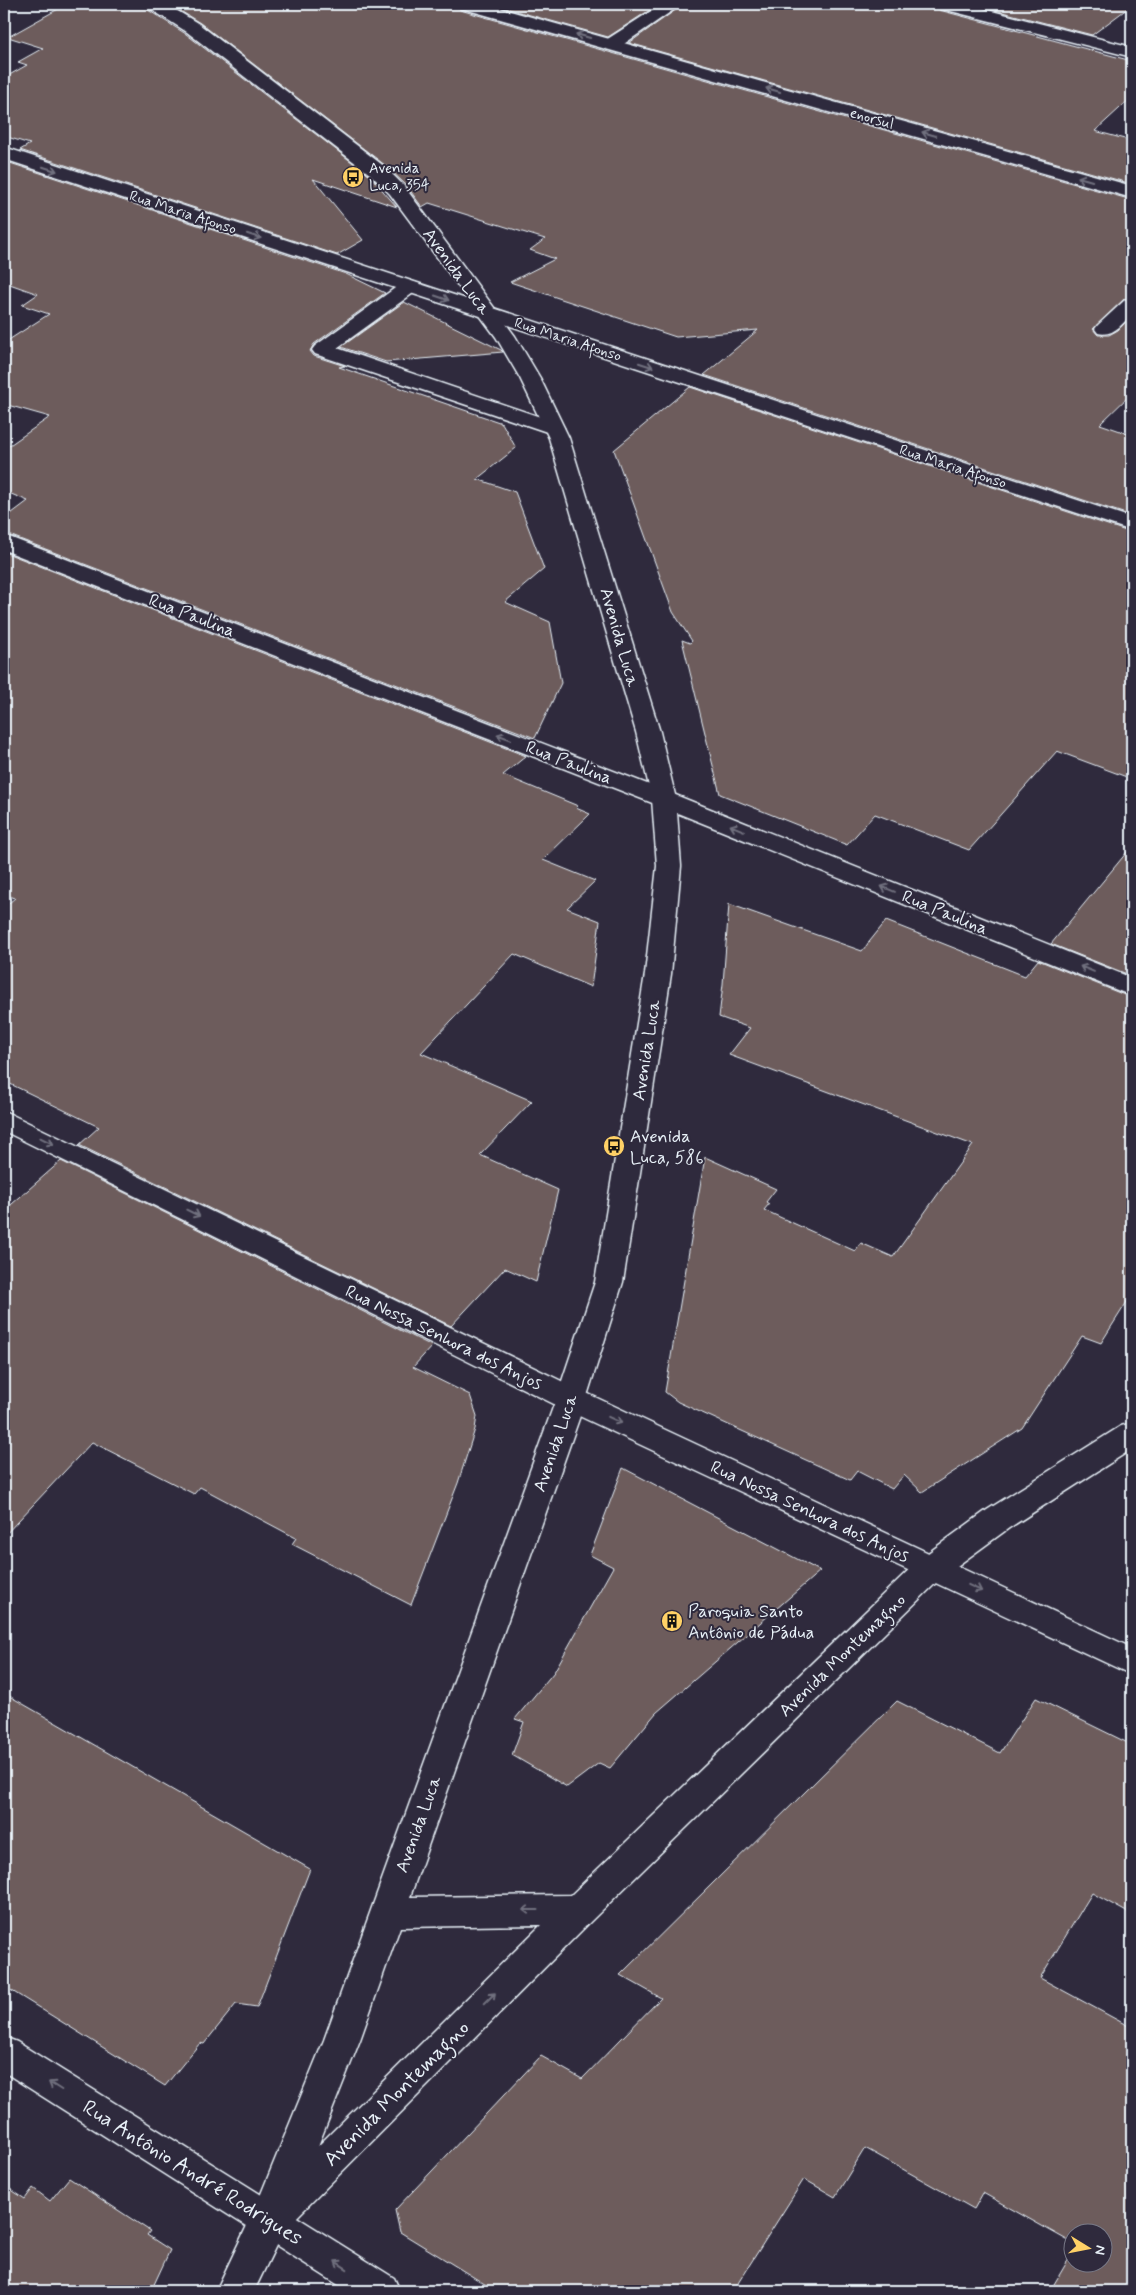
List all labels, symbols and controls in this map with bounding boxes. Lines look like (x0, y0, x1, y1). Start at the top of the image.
one-way arrow (575, 31, 591, 41)
one-way arrow (765, 85, 781, 94)
street label: enorsul (847, 103, 896, 135)
one-way arrow (921, 129, 937, 139)
place label: Avenida Luca, 354 (369, 159, 430, 196)
one-way arrow (42, 164, 58, 174)
bus stop icon: Avenida Luca, 354 (341, 165, 365, 189)
one-way arrow (1078, 173, 1094, 183)
street label: Rua Maria Afonso (126, 186, 239, 242)
street label: Avenida Luca (417, 223, 496, 320)
one-way arrow (246, 231, 262, 241)
one-way arrow (434, 293, 450, 303)
street label: Rua Maria Afonso (511, 313, 624, 369)
one-way arrow (638, 361, 653, 370)
street label: Rua Maria Afonso (896, 440, 1009, 496)
street label: Avenida Luca (593, 585, 645, 690)
street label: Rua Paulina (145, 588, 238, 643)
one-way arrow (497, 732, 512, 741)
street label: Rua Paulina (522, 735, 615, 790)
one-way arrow (730, 823, 745, 833)
one-way arrow (880, 884, 896, 893)
street label: Rua Paulina (898, 885, 991, 941)
one-way arrow (1080, 964, 1095, 974)
street label: Avenida Luca (627, 998, 667, 1102)
place label: Avenida Luca, 586 (630, 1125, 704, 1170)
bus stop icon: Avenida Luca, 586 (602, 1134, 626, 1158)
one-way arrow (40, 1137, 55, 1147)
one-way arrow (185, 1209, 200, 1218)
street label: Rua Nossa Senhora dos Anjos (341, 1280, 546, 1396)
street label: Avenida Luca (528, 1391, 584, 1495)
one-way arrow (607, 1415, 622, 1425)
street label: Rua Nossa Senhora dos Anjos (706, 1455, 913, 1569)
one-way arrow (967, 1584, 982, 1594)
street label: Avenida Montemagno (774, 1589, 913, 1724)
place label: Paroquia Santo Antônio de Pádua (688, 1600, 814, 1645)
building icon: Paroquia Santo Antônio de Pádua (660, 1609, 684, 1633)
street label: Avenida Luca (390, 1772, 448, 1876)
one-way arrow (522, 1905, 538, 1915)
one-way arrow (484, 1992, 496, 2004)
street label: Avenida Montemagno (318, 2015, 477, 2174)
one-way arrow (48, 2080, 62, 2090)
street label: Rua Antônio André Rodrigues (77, 2093, 308, 2252)
north arrow (1064, 2222, 1114, 2272)
text: N (1090, 2244, 1109, 2256)
one-way arrow (334, 2259, 348, 2269)

